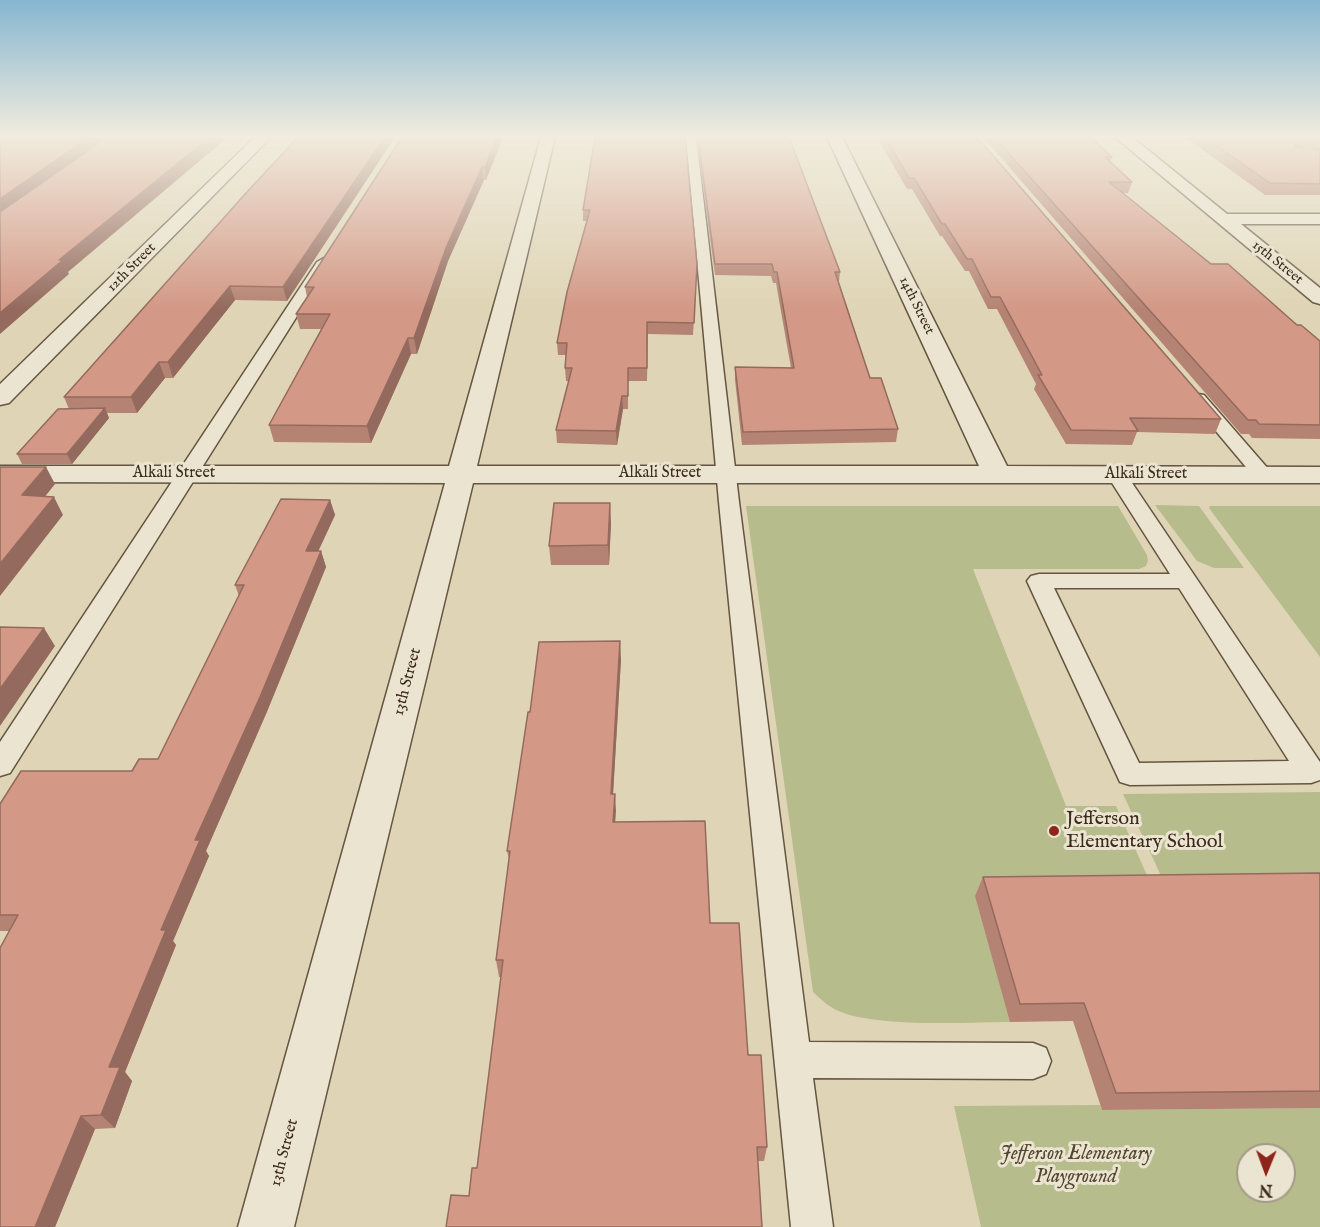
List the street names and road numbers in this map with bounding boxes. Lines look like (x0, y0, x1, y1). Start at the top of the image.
street label: 15th Street (1248, 237, 1306, 289)
street label: 12th Street (104, 240, 160, 296)
street label: 14th Street (895, 274, 937, 338)
street label: Alkali Street (133, 464, 215, 484)
street label: Alkali Street (619, 464, 701, 484)
street label: Alkali Street (1105, 465, 1187, 485)
street label: 13th Street (390, 646, 426, 718)
street label: 13th Street (267, 1117, 303, 1189)

